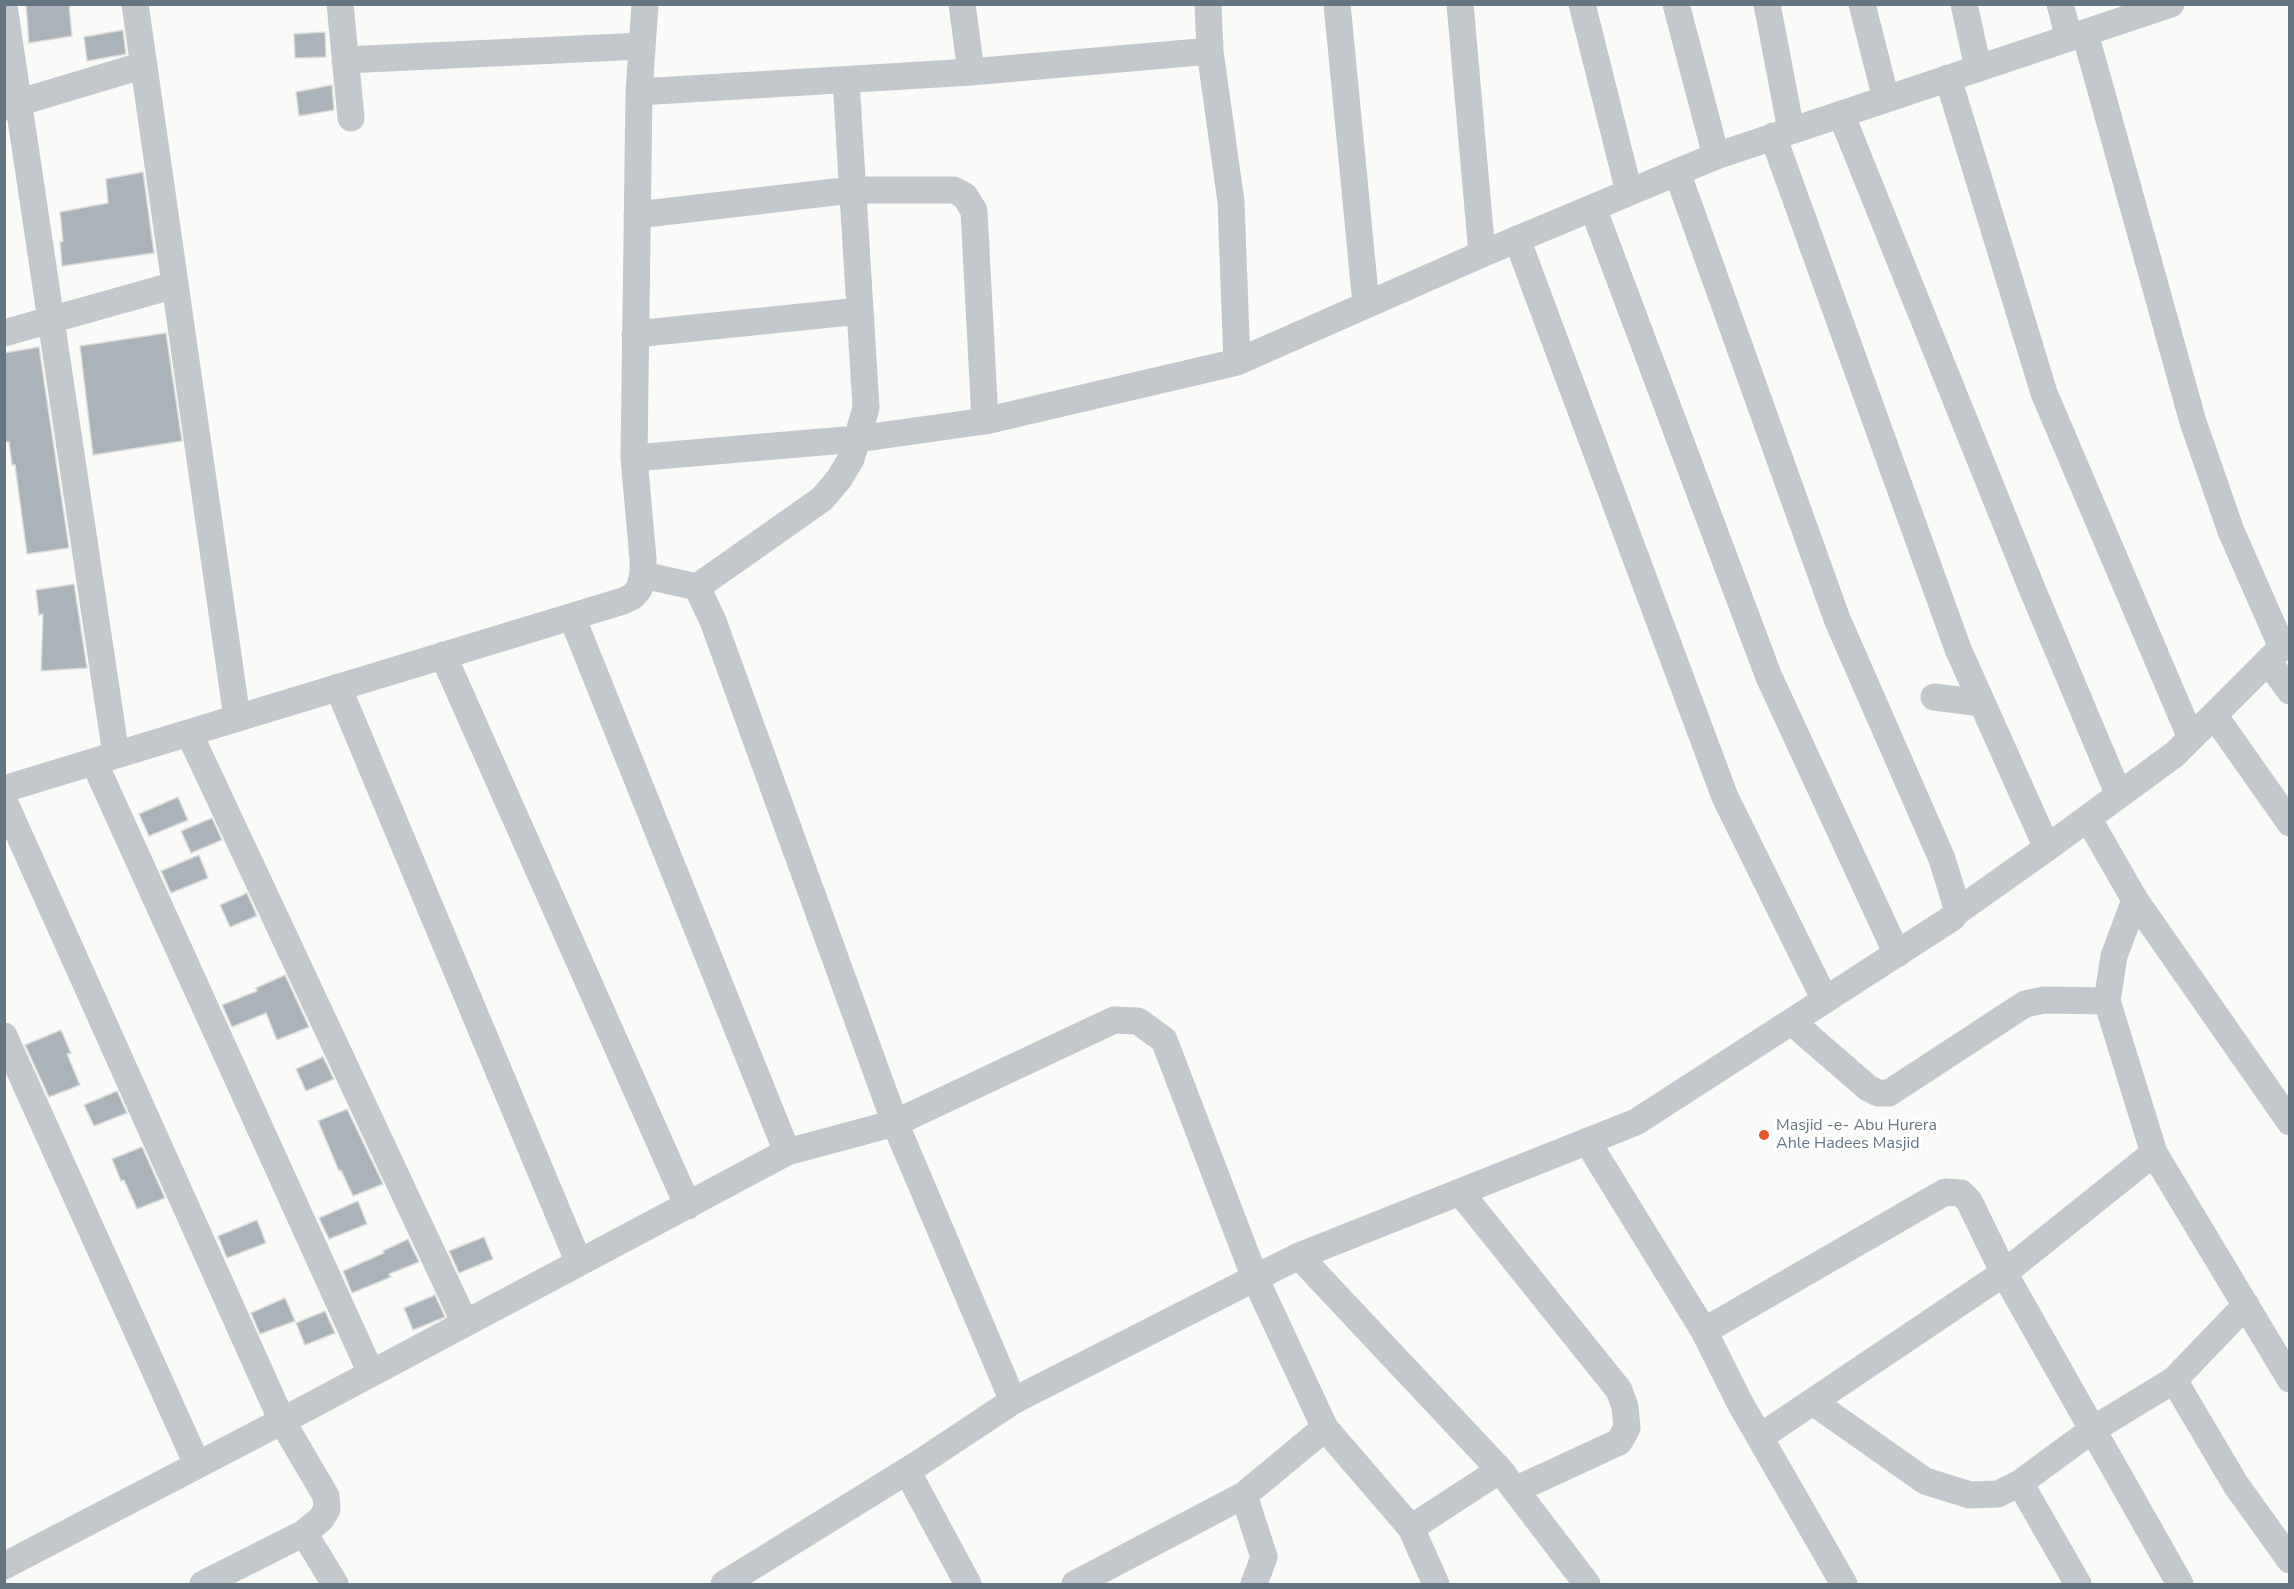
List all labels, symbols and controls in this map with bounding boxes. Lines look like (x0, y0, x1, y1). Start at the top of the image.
place label: Masjid -e- Abu Hurera Ahle Hadees Masjid (1776, 1116, 1937, 1154)
marker: Masjid -e- Abu Hurera Ahle Hadees Masjid (1757, 1128, 1771, 1142)

